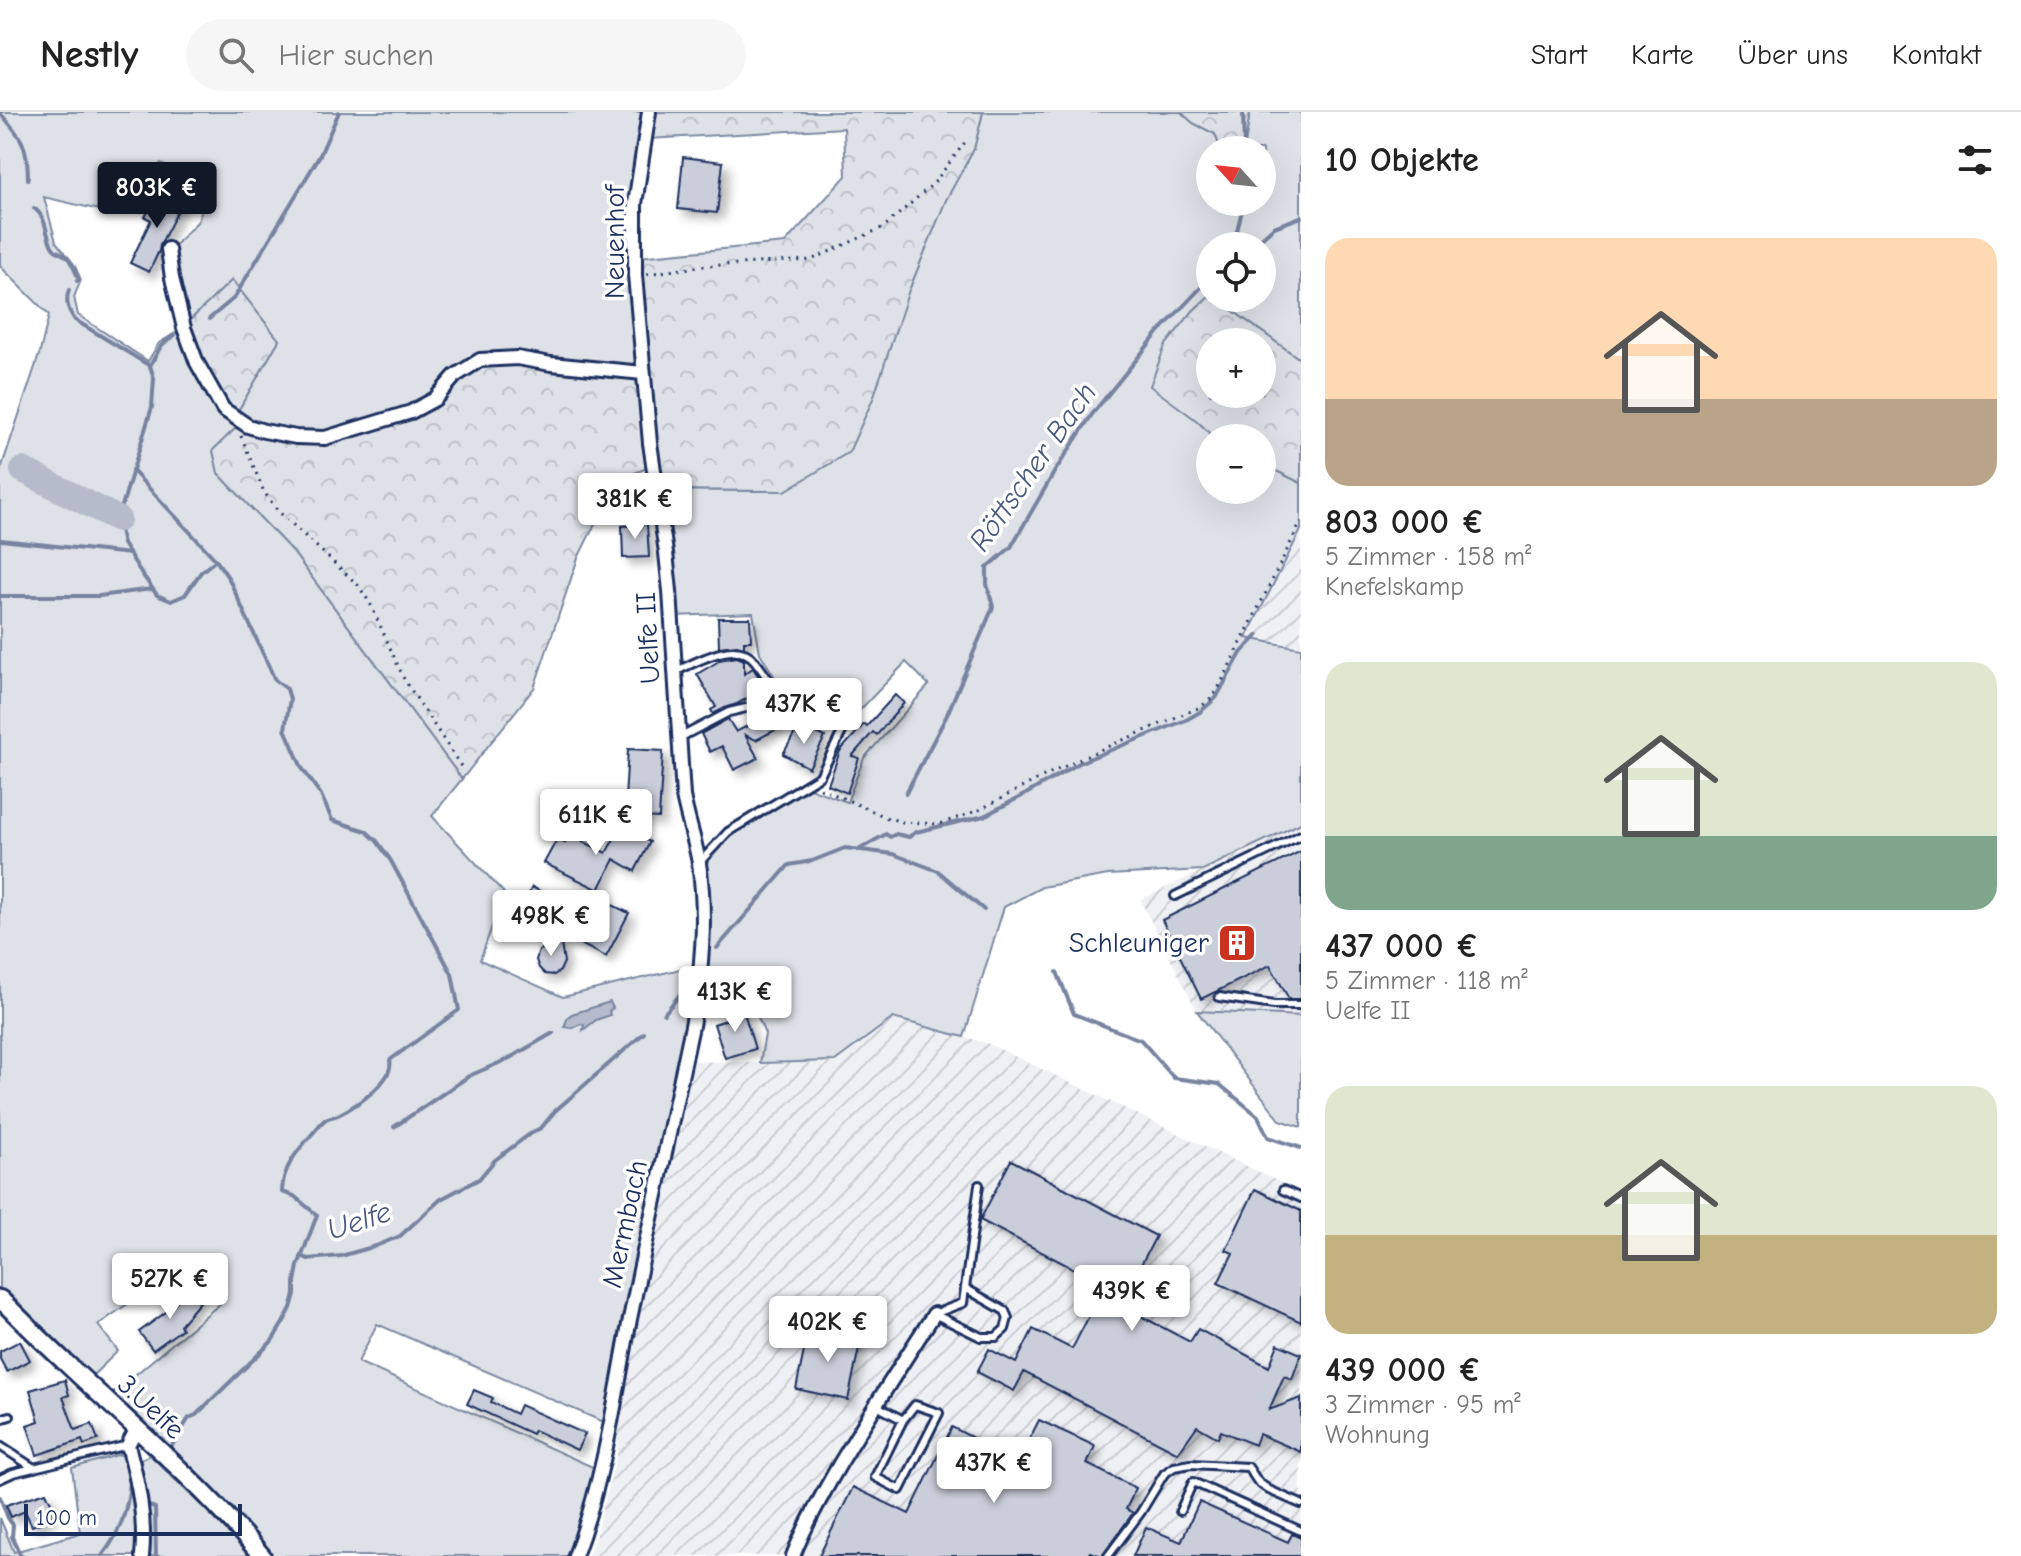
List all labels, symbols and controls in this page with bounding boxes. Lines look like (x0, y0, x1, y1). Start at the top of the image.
search box (186, 19, 746, 91)
text: Nestly (40, 33, 138, 77)
icon: search (214, 33, 258, 77)
text: Hier suchen (278, 38, 434, 73)
text: Start (1531, 39, 1587, 71)
text: Karte (1631, 39, 1694, 71)
text: Über uns (1738, 39, 1848, 71)
text: Kontakt (1892, 39, 1981, 71)
north arrow (1196, 136, 1276, 216)
map controls (1196, 136, 1276, 504)
icon: filters (1953, 138, 1997, 182)
text: 10 Objekte (1325, 140, 1479, 180)
pin: 803K € (92, 162, 222, 230)
text: 803K € (116, 173, 198, 203)
street label: Neuenhof (599, 183, 631, 299)
button: locate (1196, 232, 1276, 312)
icon: home (1589, 290, 1733, 434)
button: + (1196, 328, 1276, 408)
water label: Röttscher Bach (962, 376, 1104, 558)
button: − (1196, 424, 1276, 504)
pin: 381K € (570, 473, 700, 541)
text: 381K € (596, 484, 674, 514)
text: 803 000 € (1325, 502, 1485, 542)
text: 5 Zimmer · 158 m² (1325, 542, 1532, 572)
text: Knefelskamp (1325, 572, 1464, 602)
street label: Uelfe II (630, 591, 666, 685)
pin: 437K € (739, 678, 869, 746)
text: 437K € (765, 689, 843, 719)
icon: home (1589, 714, 1733, 858)
pin: 611K € (531, 789, 661, 857)
text: 611K € (558, 800, 634, 830)
pin: 498K € (486, 890, 616, 958)
text: 498K € (511, 901, 591, 931)
building icon: Schleuniger (1216, 922, 1258, 964)
text: 437 000 € (1325, 926, 1479, 966)
place label: Schleuniger (1069, 927, 1209, 959)
pin: 413K € (670, 966, 800, 1034)
text: 5 Zimmer · 118 m² (1325, 966, 1528, 996)
text: 413K € (696, 977, 774, 1007)
text: Uelfe II (1325, 996, 1411, 1026)
icon: home (1589, 1138, 1733, 1282)
street label: Mermbach (596, 1157, 654, 1291)
water label: Uelfe (323, 1194, 395, 1248)
pin: 527K € (105, 1253, 235, 1321)
text: 527K € (130, 1264, 210, 1294)
pin: 439K € (1067, 1265, 1197, 1333)
text: 439K € (1092, 1276, 1172, 1306)
pin: 402K € (763, 1296, 893, 1364)
text: 402K € (787, 1307, 869, 1337)
text: 439 000 € (1325, 1350, 1481, 1390)
street label: 3.Uelfe (111, 1368, 191, 1446)
text: 3 Zimmer · 95 m² (1325, 1390, 1521, 1420)
text: Wohnung (1325, 1420, 1430, 1450)
pin: 437K € (929, 1437, 1059, 1505)
text: 437K € (955, 1448, 1033, 1478)
scale bar (24, 1500, 242, 1536)
text: 100 m (36, 1505, 97, 1531)

